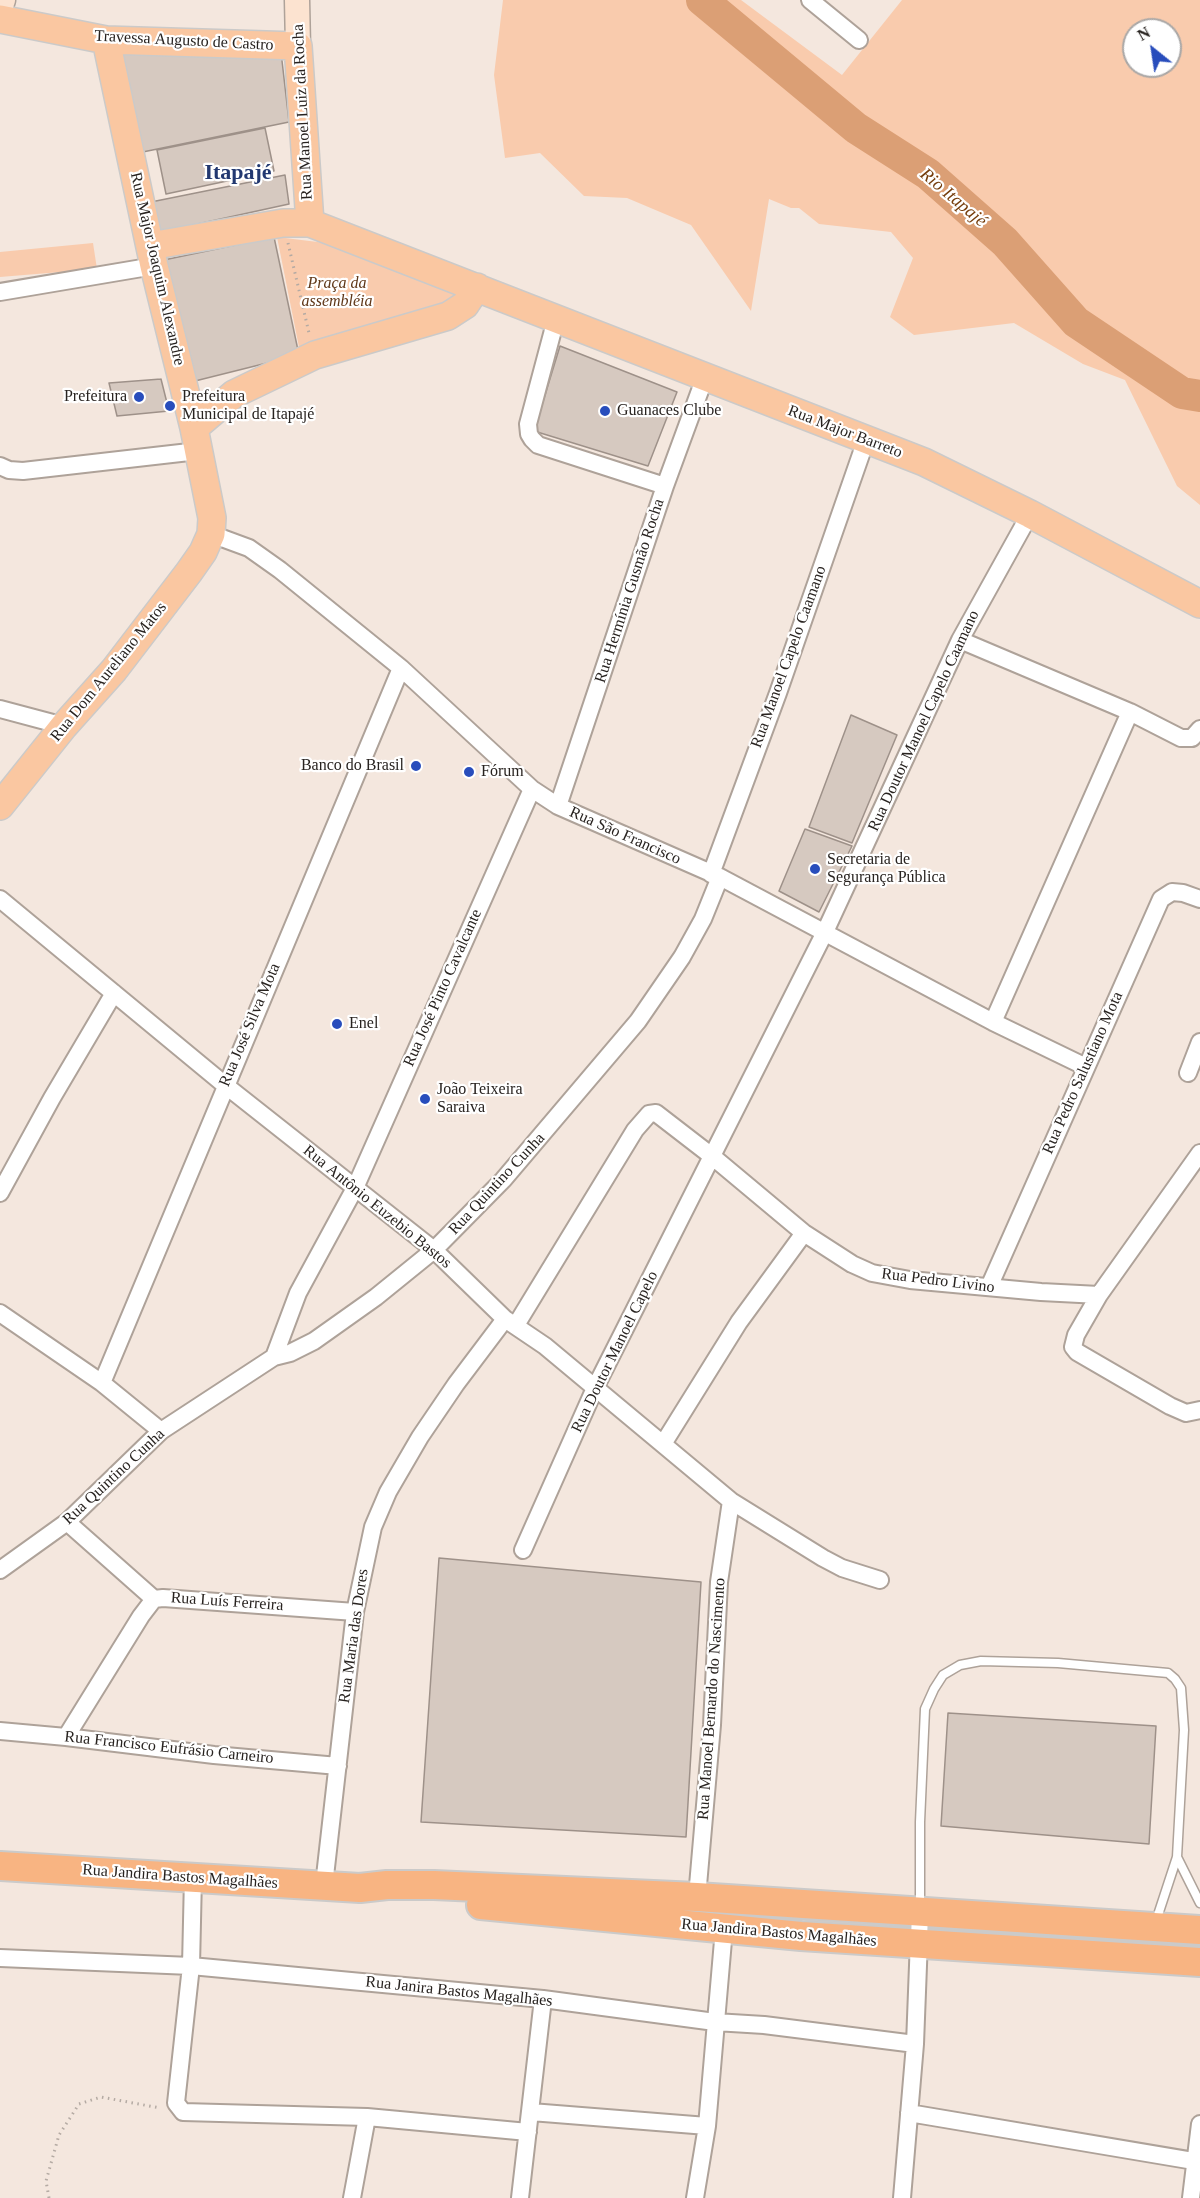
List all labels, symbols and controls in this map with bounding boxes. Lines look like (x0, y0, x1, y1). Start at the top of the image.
north arrow (1122, 18, 1182, 78)
text: N (1134, 23, 1153, 44)
street label: Rua Manoel Luiz da Rocha (289, 24, 317, 200)
street label: Travessa Augusto de Castro (94, 27, 274, 55)
district label: Itapajé (204, 160, 272, 186)
water label: Rio Itapajé (915, 164, 991, 232)
street label: Rua Major Joaquim Alexandre (125, 171, 189, 367)
park label: Praça da assembléia (301, 274, 373, 312)
place label: Prefeitura (64, 387, 127, 407)
place label: Prefeitura Municipal de Itapajé (182, 387, 314, 425)
marker: Prefeitura (132, 390, 146, 404)
marker: Prefeitura Municipal de Itapajé (163, 399, 177, 413)
place label: Guanaces Clube (617, 401, 721, 421)
street label: Rua Major Barreto (785, 401, 905, 463)
marker: Guanaces Clube (598, 404, 612, 418)
street label: Rua Hermínia Gusmão Rocha (591, 497, 669, 685)
street label: Rua Manoel Capelo Caamano (747, 563, 831, 751)
street label: Rua Dom Aureliano Matos (47, 598, 171, 746)
street label: Rua Doutor Manoel Capelo Caamano (864, 607, 984, 835)
place label: Banco do Brasil (301, 756, 404, 776)
marker: Banco do Brasil (409, 759, 423, 773)
place label: Fórum (481, 762, 524, 782)
marker: Fórum (462, 765, 476, 779)
street label: Rua São Francisco (566, 803, 684, 869)
place label: Secretaria de Segurança Pública (827, 850, 946, 888)
marker: Secretaria de Segurança Pública (808, 862, 822, 876)
street label: Rua José Pinto Cavalcante (400, 906, 486, 1070)
street label: Rua José Silva Mota (215, 960, 285, 1090)
street label: Rua Pedro Salustiano Mota (1039, 989, 1127, 1157)
place label: Enel (349, 1014, 378, 1034)
marker: Enel (330, 1017, 344, 1031)
place label: João Teixeira Saraiva (437, 1080, 523, 1118)
marker: João Teixeira Saraiva (418, 1092, 432, 1106)
street label: Rua Quintino Cunha (445, 1129, 549, 1239)
street label: Rua Antônio Euzebio Bastos (299, 1141, 455, 1273)
street label: Rua Pedro Livino (880, 1265, 996, 1297)
street label: Rua Doutor Manoel Capelo (568, 1268, 662, 1436)
street label: Rua Quintino Cunha (59, 1425, 169, 1529)
street label: Rua Maria das Dores (335, 1568, 373, 1704)
street label: Rua Manoel Bernardo do Nascimento (694, 1577, 730, 1821)
street label: Rua Luís Ferreira (170, 1588, 284, 1616)
street label: Rua Francisco Eufrásio Carneiro (63, 1727, 275, 1769)
street label: Rua Jandira Bastos Magalhães (82, 1861, 278, 1893)
street label: Rua Jandira Bastos Magalhães (681, 1915, 877, 1951)
street label: Rua Janira Bastos Magalhães (365, 1973, 553, 2011)

